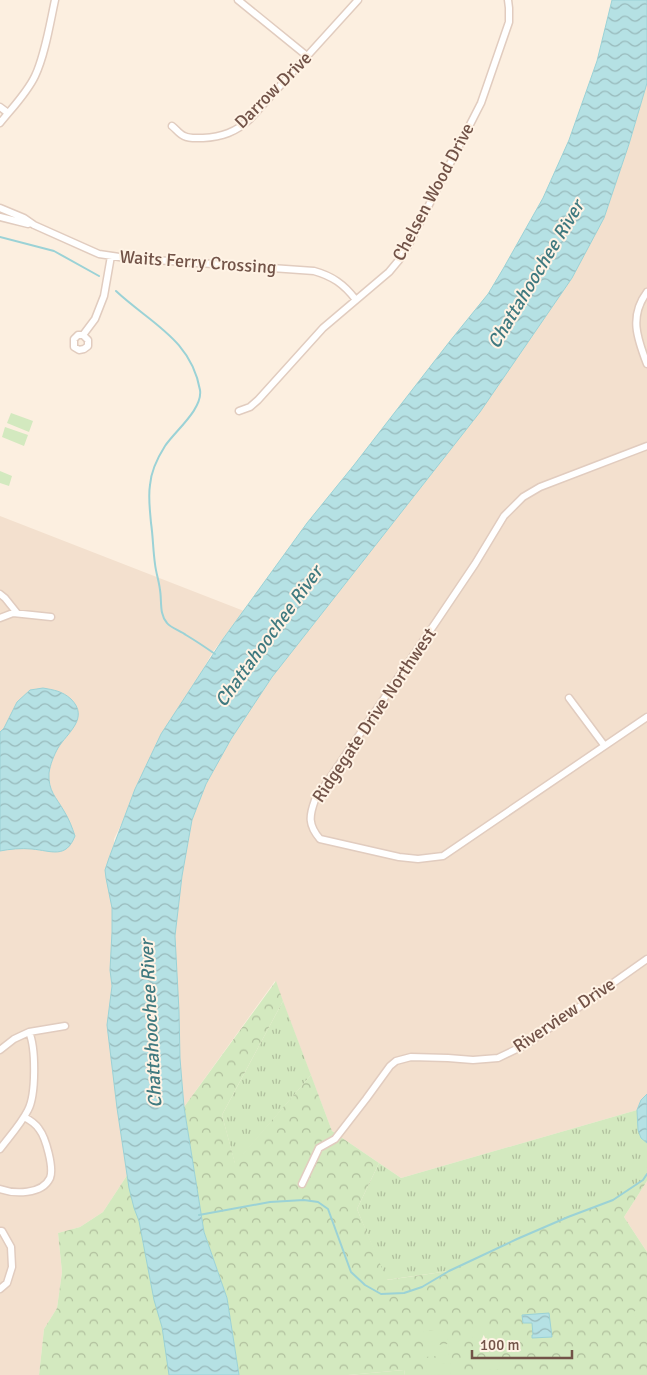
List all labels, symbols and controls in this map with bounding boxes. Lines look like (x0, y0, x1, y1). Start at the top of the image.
street label: Darrow Drive (230, 47, 316, 133)
street label: Chelsen Wood Drive (387, 119, 479, 265)
water label: Chattahoochee River (482, 194, 591, 353)
street label: Waits Ferry Crossing (119, 246, 277, 278)
water label: Chattahoochee River (210, 559, 330, 712)
street label: Ridgegate Drive Northwest (307, 624, 441, 806)
water label: Chattahoochee River (134, 936, 167, 1108)
street label: Riverview Drive (509, 973, 619, 1057)
scale bar (472, 1328, 572, 1360)
text: 100 m (480, 1336, 520, 1354)

